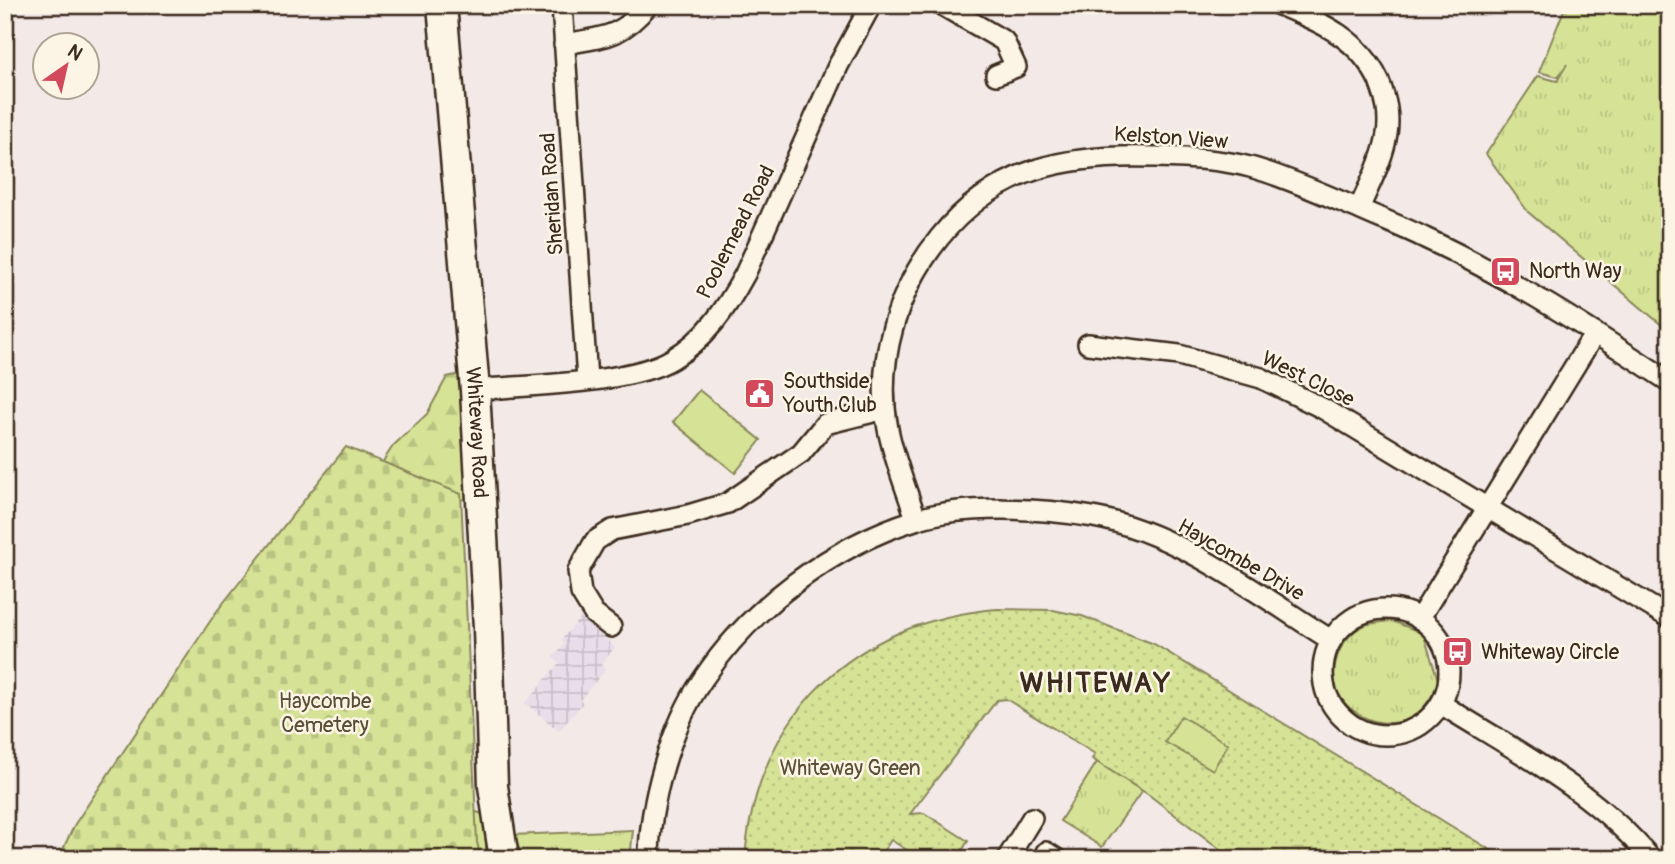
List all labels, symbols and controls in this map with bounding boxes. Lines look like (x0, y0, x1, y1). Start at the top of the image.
north arrow (32, 32, 102, 102)
text: N (63, 39, 87, 66)
street label: Kelston View (1113, 121, 1229, 155)
street label: Sheridan Road (534, 132, 570, 256)
street label: Poolemead Road (691, 161, 781, 303)
bus stop icon: North Way (1489, 254, 1523, 288)
place label: North Way (1529, 258, 1622, 285)
street label: West Close (1257, 345, 1359, 413)
street label: Whiteway Road (460, 366, 494, 499)
place label: Southside Youth Club (782, 368, 877, 419)
public building icon: Southside Youth Club (743, 376, 777, 410)
street label: Haycombe Drive (1173, 513, 1310, 608)
bus stop icon: Whiteway Circle (1441, 635, 1475, 669)
place label: Whiteway Circle (1481, 639, 1620, 666)
district label: WHITEWAY (1020, 666, 1172, 701)
park label: Haycombe Cemetery (279, 688, 372, 739)
park label: Whiteway Green (779, 755, 921, 782)

